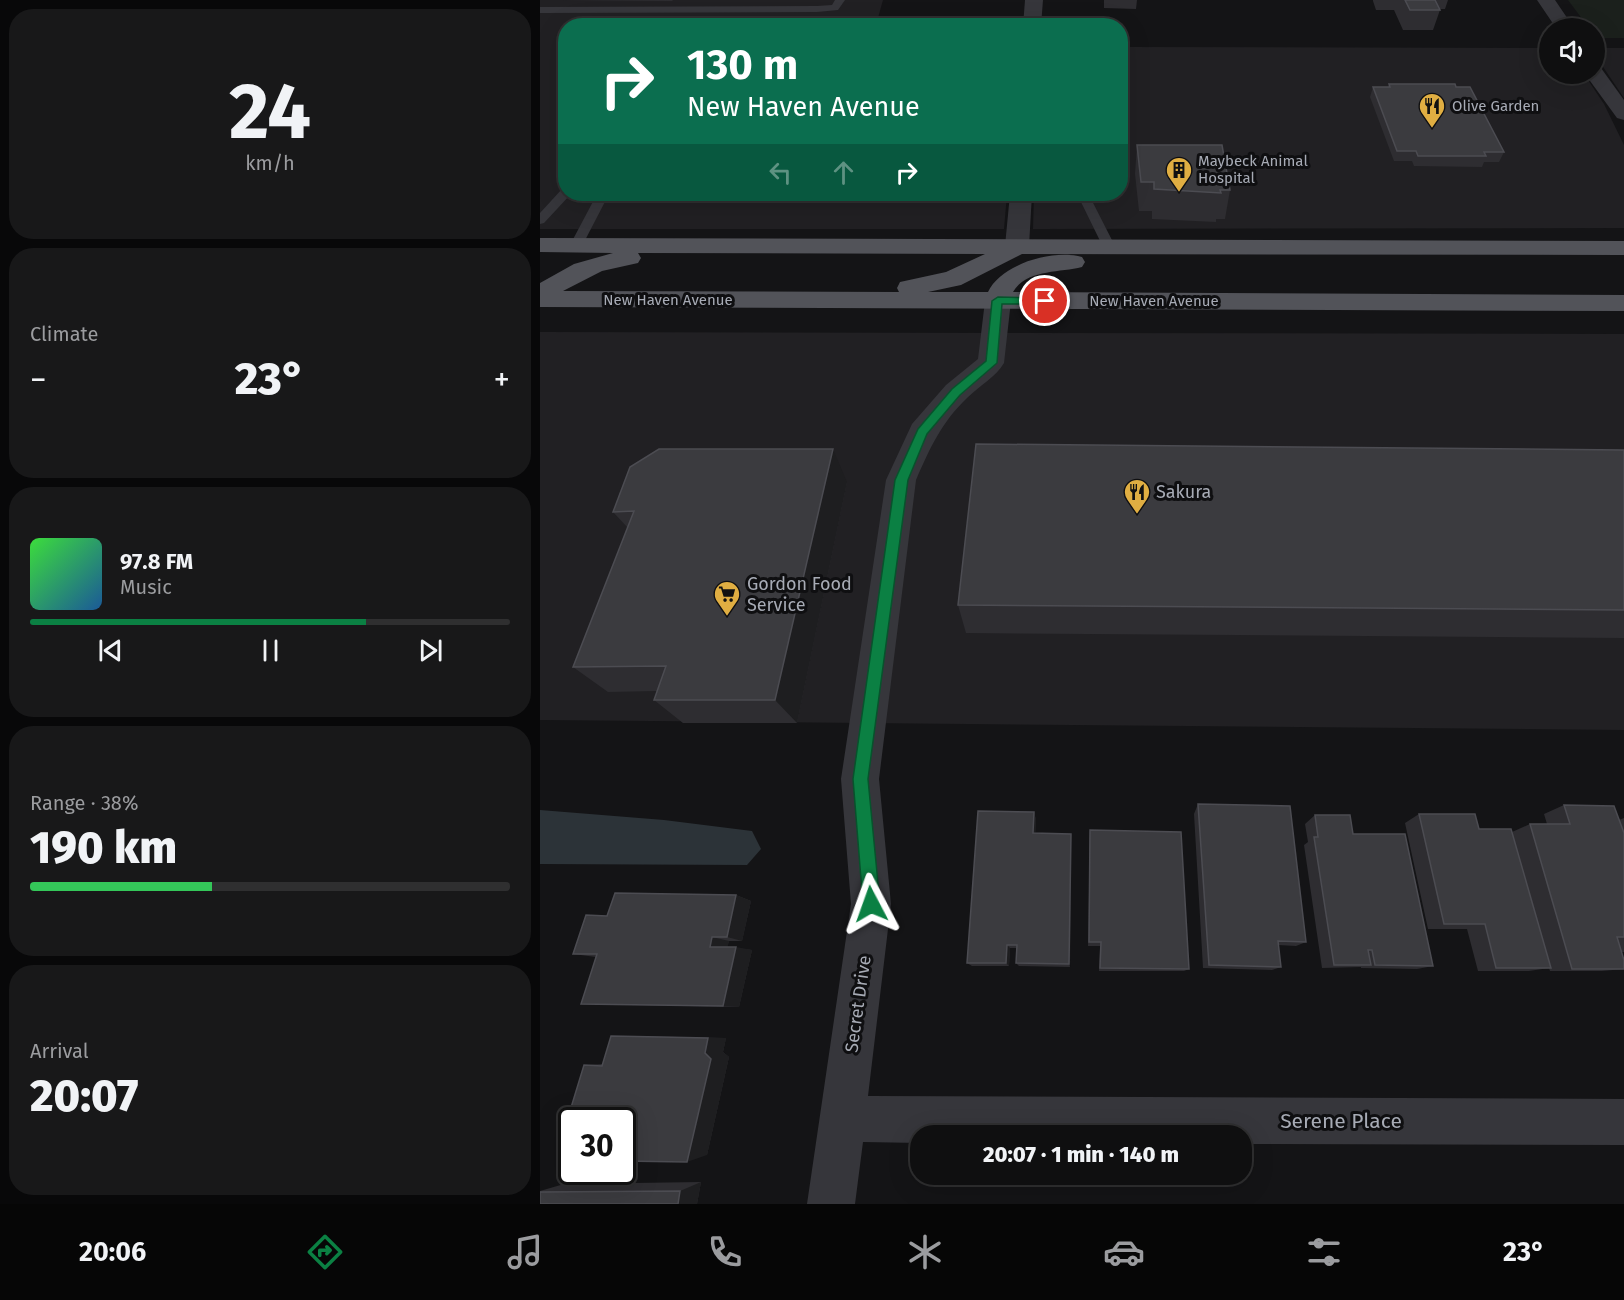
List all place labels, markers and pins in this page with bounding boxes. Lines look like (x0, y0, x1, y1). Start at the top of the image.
restaurant icon: Olive Garden (1417, 91, 1447, 129)
place label: Olive Garden (1452, 97, 1539, 115)
place label: Maybeck Animal Hospital (1198, 152, 1308, 187)
building icon: Maybeck Animal Hospital (1164, 155, 1194, 193)
pin (1019, 275, 1070, 326)
restaurant icon: Sakura (1122, 477, 1152, 515)
place label: Sakura (1156, 481, 1211, 503)
place label: Gordon Food Service (747, 573, 852, 616)
supermarket icon: Gordon Food Service (712, 579, 742, 617)

